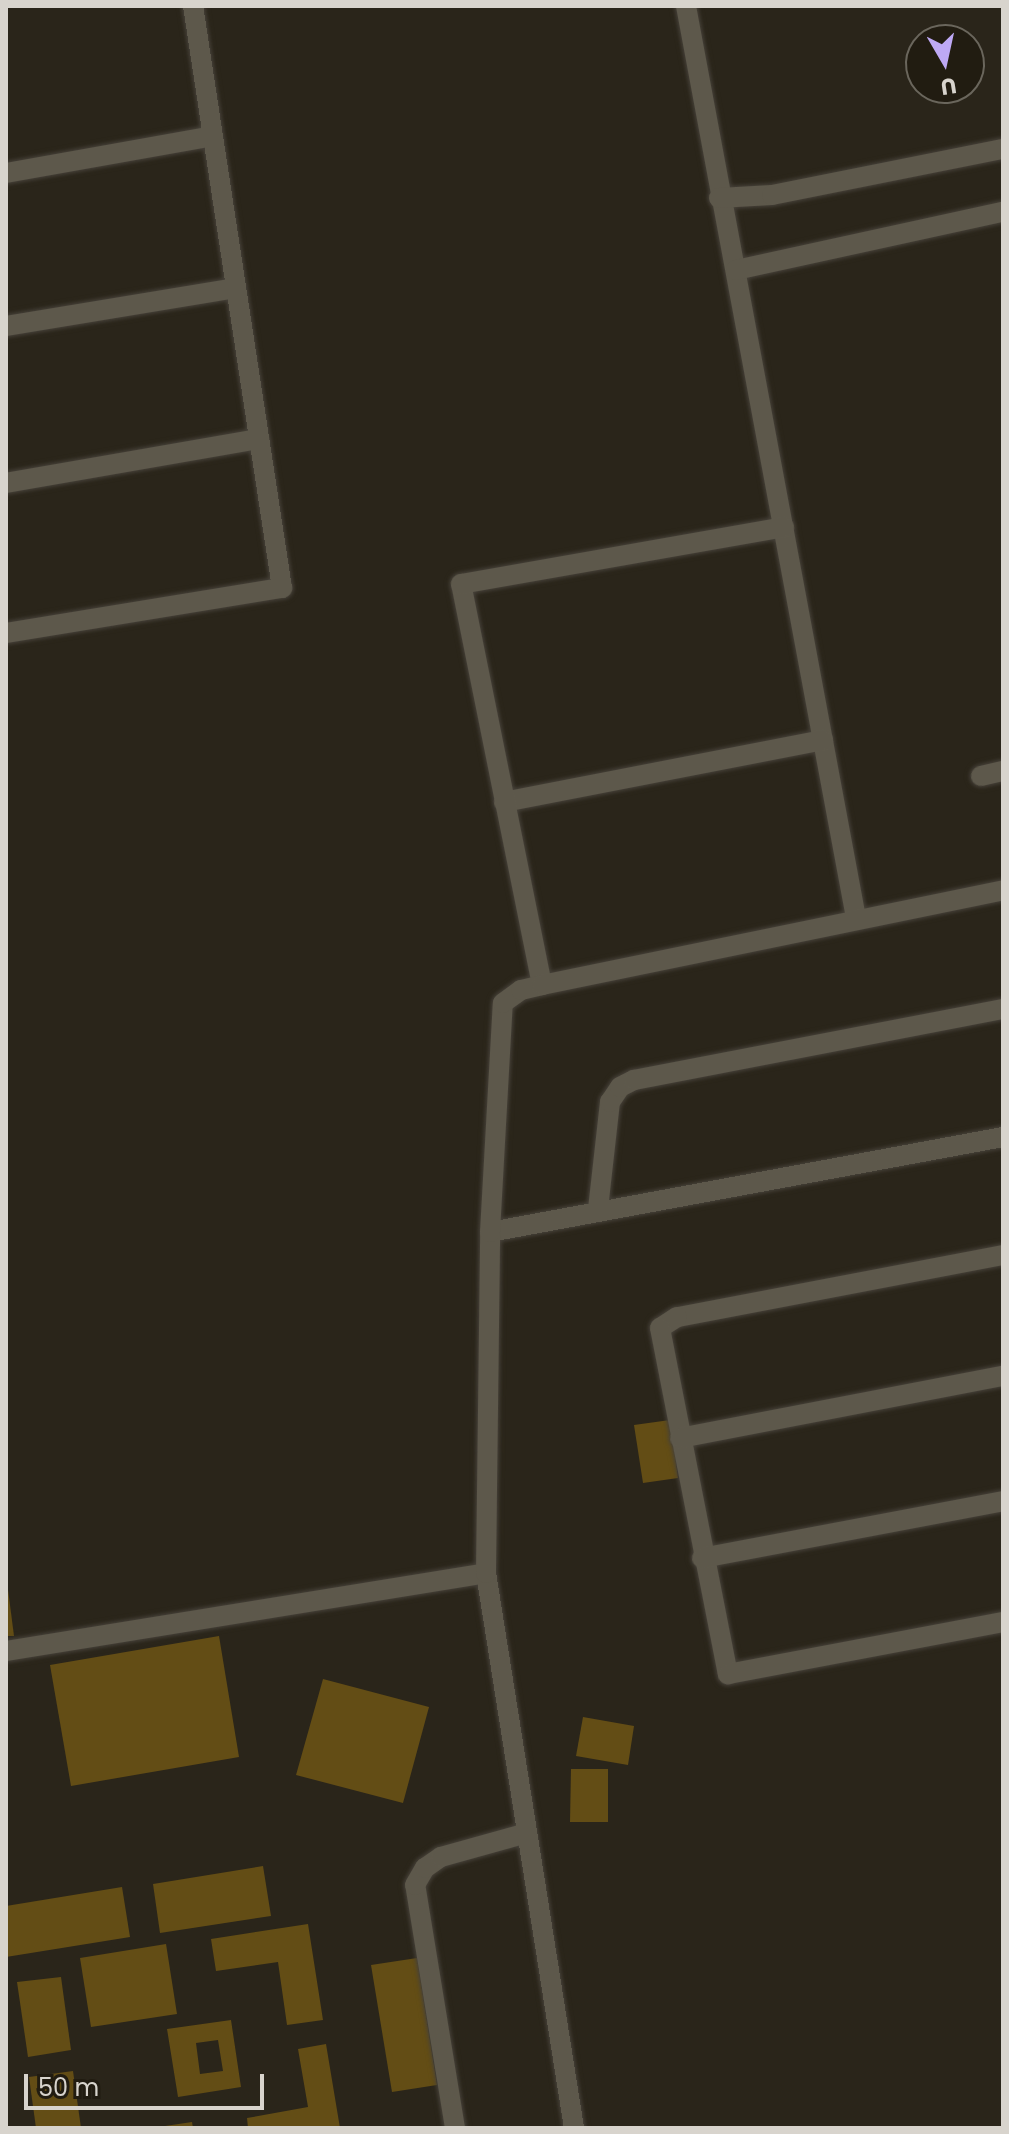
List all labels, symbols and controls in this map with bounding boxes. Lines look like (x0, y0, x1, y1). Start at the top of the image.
north arrow (905, 24, 985, 104)
text: U (938, 70, 959, 103)
scale bar (28, 2058, 268, 2108)
text: 50 m (38, 2071, 99, 2104)

